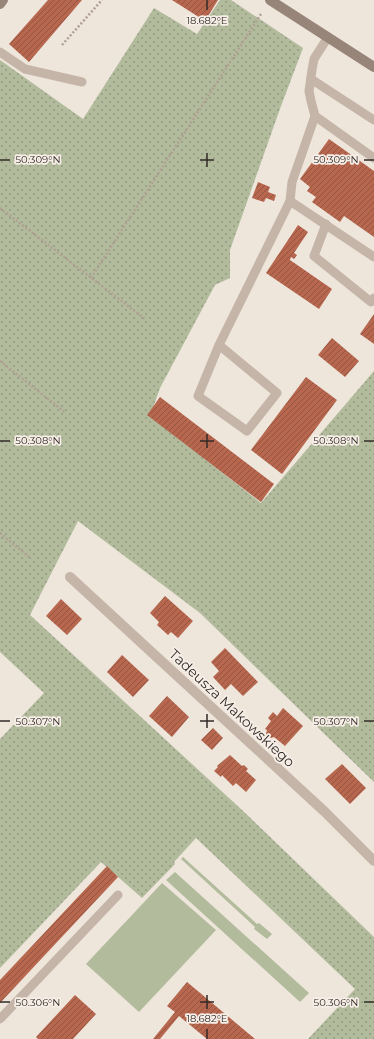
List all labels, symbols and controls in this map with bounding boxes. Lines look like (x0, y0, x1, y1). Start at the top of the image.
text: 18.682°E (186, 14, 228, 27)
text: 50.309°N (15, 153, 61, 166)
text: 50.309°N (313, 153, 359, 166)
text: 50.308°N (15, 434, 61, 447)
text: 50.308°N (313, 434, 359, 447)
street label: Tadeusza Makowskiego (165, 645, 299, 771)
text: 50.307°N (16, 715, 60, 728)
text: 50.307°N (314, 715, 358, 728)
text: 50.306°N (16, 996, 60, 1009)
text: 50.306°N (314, 996, 358, 1009)
text: 18.682°E (186, 1012, 228, 1025)

